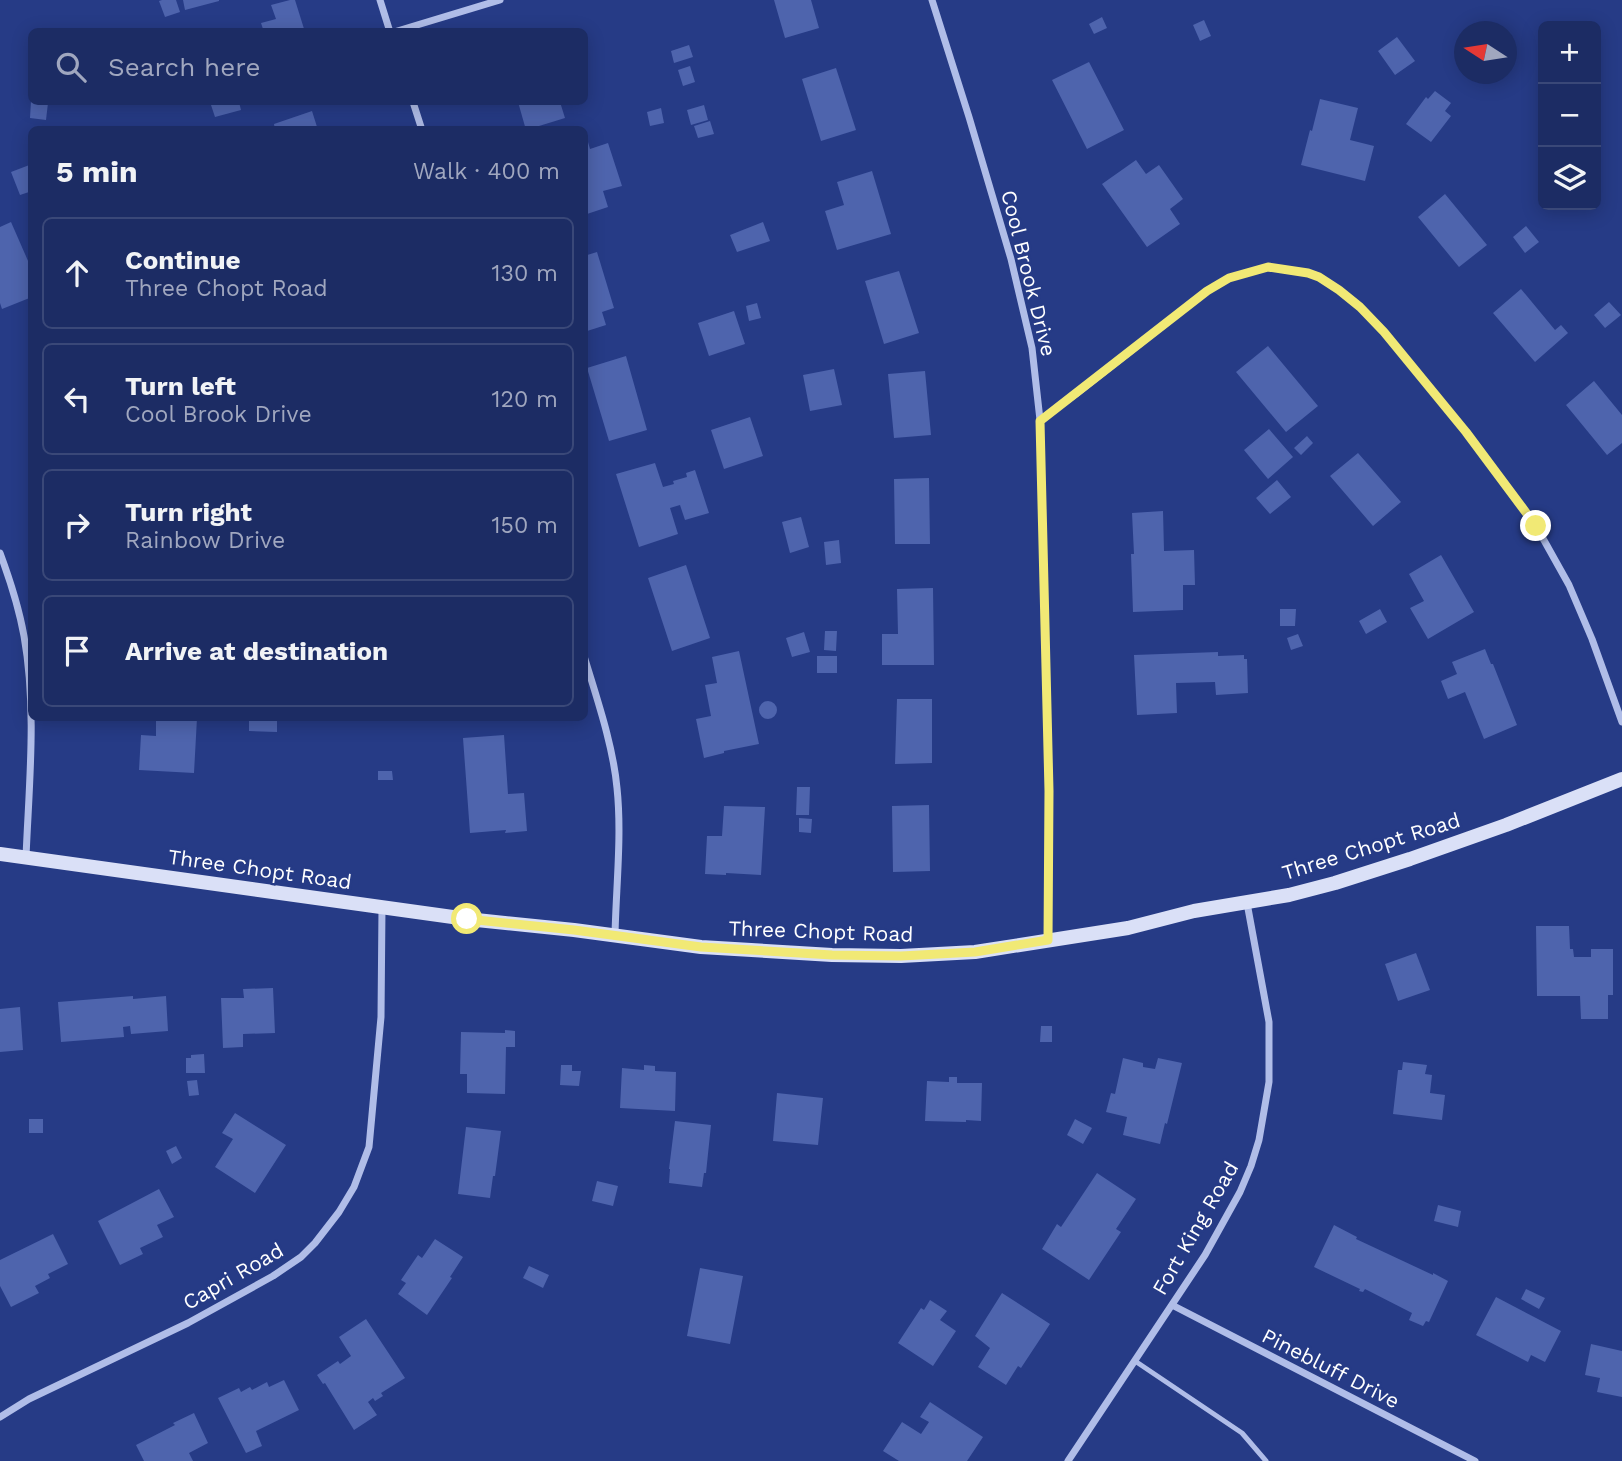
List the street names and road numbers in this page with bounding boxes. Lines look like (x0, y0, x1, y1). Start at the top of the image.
street label: Cool Brook Drive (996, 187, 1062, 359)
street label: Three Chopt Road (1279, 807, 1463, 885)
street label: Three Chopt Road (167, 844, 353, 894)
street label: Three Chopt Road (728, 915, 914, 947)
street label: Fort King Road (1147, 1157, 1243, 1299)
street label: Capri Road (178, 1237, 288, 1315)
street label: Pinebluff Drive (1258, 1323, 1404, 1413)

